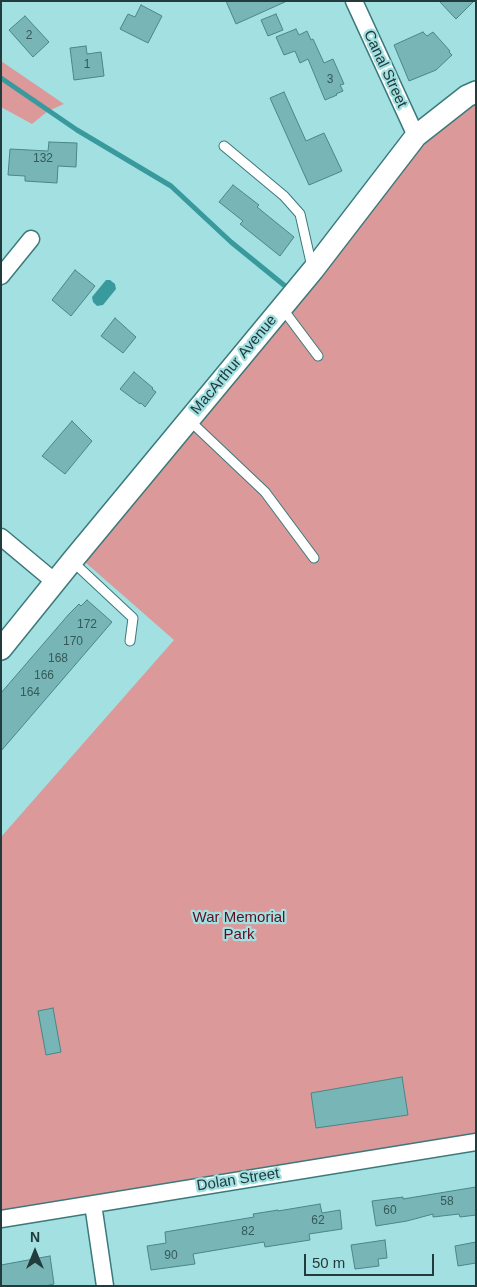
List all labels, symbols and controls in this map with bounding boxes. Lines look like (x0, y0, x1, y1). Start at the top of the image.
street label: Canal Street (359, 27, 411, 111)
house number: 2 (26, 29, 32, 43)
house number: 1 (84, 58, 90, 72)
house number: 3 (327, 73, 333, 87)
house number: 132 (33, 152, 53, 166)
street label: MacArthur Avenue (187, 312, 281, 418)
house number: 172 (77, 618, 97, 632)
house number: 170 (63, 635, 83, 649)
house number: 168 (48, 652, 68, 666)
house number: 166 (34, 669, 54, 683)
house number: 164 (20, 686, 40, 700)
park label: War Memorial Park (193, 909, 285, 944)
street label: Dolan Street (195, 1165, 281, 1195)
house number: 58 (440, 1195, 454, 1209)
house number: 60 (383, 1204, 397, 1218)
house number: 62 (311, 1214, 325, 1228)
house number: 82 (241, 1225, 255, 1239)
north arrow (10, 1227, 60, 1277)
text: N (30, 1229, 40, 1245)
scale bar (307, 1244, 437, 1276)
house number: 90 (164, 1249, 178, 1263)
text: 50 m (312, 1254, 345, 1271)

